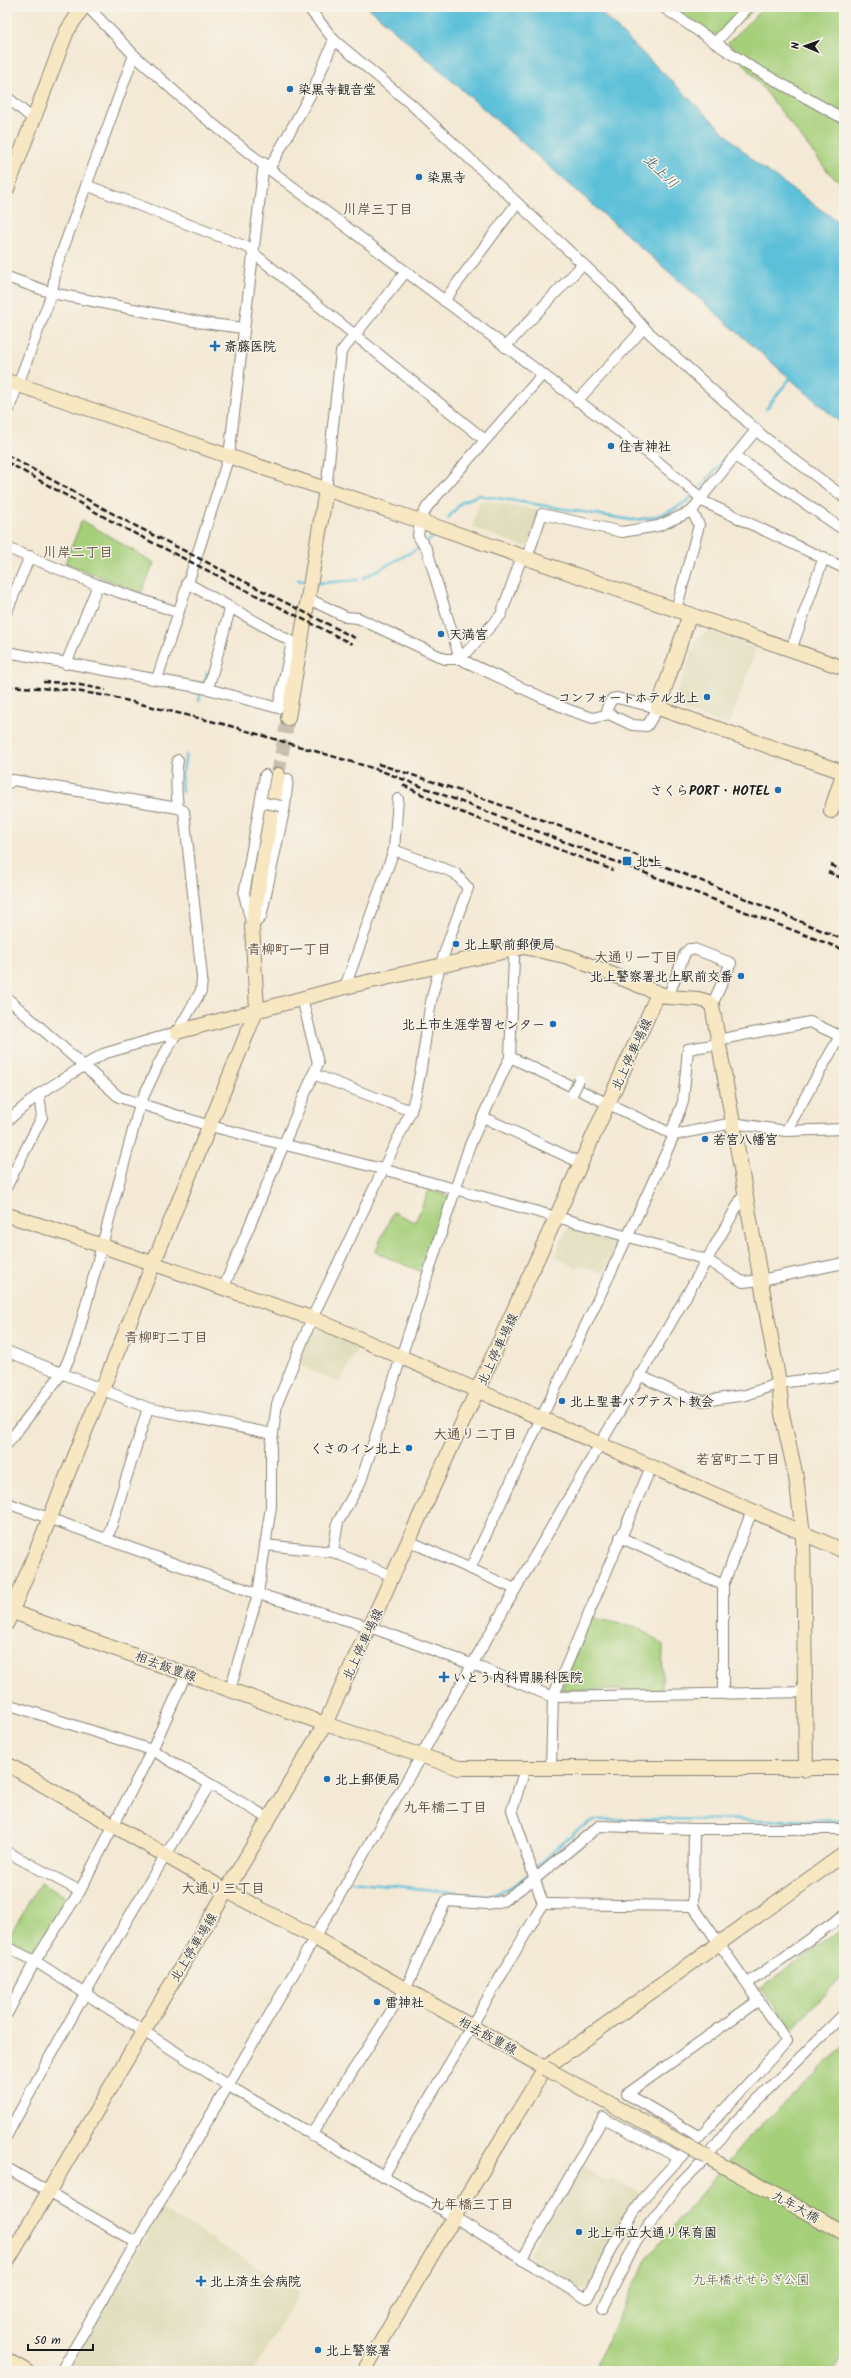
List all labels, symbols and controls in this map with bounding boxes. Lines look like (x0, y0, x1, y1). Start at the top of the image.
north arrow (785, 26, 825, 66)
text: N (787, 42, 805, 49)
place label: 染黒寺観音堂 (298, 80, 376, 101)
marker: 染黒寺観音堂 (285, 84, 295, 94)
water label: 北上川 (638, 149, 683, 194)
place label: 染黒寺 (427, 168, 466, 189)
marker: 染黒寺 (414, 172, 424, 182)
district label: 川岸三丁目 (343, 199, 413, 221)
place label: 斎藤医院 (224, 337, 276, 358)
marker: 斎藤医院 (209, 340, 221, 352)
place label: 住吉神社 (619, 437, 671, 458)
marker: 住吉神社 (606, 441, 616, 451)
district label: 川岸二丁目 (43, 542, 113, 564)
place label: 天満宮 (449, 625, 488, 646)
marker: 天満宮 (436, 629, 446, 639)
place label: コンフォートホテル北上 (558, 688, 699, 709)
marker: コンフォートホテル北上 (702, 692, 712, 702)
place label: さくらPORT・HOTEL (650, 781, 770, 802)
marker: さくらPORT・HOTEL (773, 785, 783, 795)
place label: 北上 (636, 852, 662, 873)
marker: 北上 (621, 855, 633, 867)
place label: 北上駅前郵便局 (464, 935, 555, 956)
district label: 青柳町一丁目 (247, 939, 331, 961)
marker: 北上駅前郵便局 (451, 939, 461, 949)
district label: 大通り一丁目 (594, 947, 678, 969)
place label: 北上警察署北上駅前交番 (590, 967, 733, 988)
marker: 北上警察署北上駅前交番 (736, 971, 746, 981)
street label: 北上停車場線 (606, 1014, 659, 1094)
place label: 北上市生涯学習センター (402, 1015, 545, 1036)
marker: 北上市生涯学習センター (548, 1019, 558, 1029)
place label: 若宮八幡宮 (713, 1130, 778, 1151)
marker: 若宮八幡宮 (700, 1134, 710, 1144)
street label: 北上停車場線 (472, 1309, 525, 1389)
district label: 青柳町二丁目 (124, 1327, 208, 1349)
place label: 北上聖書バプテスト教会 (570, 1392, 714, 1413)
marker: 北上聖書バプテスト教会 (557, 1396, 567, 1406)
district label: 大通り二丁目 (433, 1424, 517, 1446)
place label: くさのイン北上 (310, 1439, 401, 1460)
marker: くさのイン北上 (404, 1443, 414, 1453)
district label: 若宮町二丁目 (696, 1449, 780, 1471)
street label: 北上停車場線 (337, 1604, 390, 1684)
street label: 相去飯豊線 (131, 1646, 201, 1689)
place label: いとう内科胃腸科医院 (453, 1668, 583, 1689)
marker: いとう内科胃腸科医院 (438, 1671, 450, 1683)
place label: 北上郵便局 (335, 1770, 400, 1791)
marker: 北上郵便局 (322, 1774, 332, 1784)
district label: 九年橋二丁目 (403, 1797, 487, 1819)
district label: 大通り三丁目 (181, 1878, 265, 1900)
street label: 北上停車場線 (165, 1908, 224, 1987)
place label: 雷神社 (385, 1993, 424, 2014)
marker: 雷神社 (372, 1997, 382, 2007)
street label: 相去飯豊線 (454, 2011, 522, 2062)
street label: 九年大橋 (767, 2186, 823, 2229)
district label: 九年橋三丁目 (430, 2194, 514, 2216)
place label: 北上市立大通り保育園 (587, 2223, 717, 2244)
marker: 北上市立大通り保育園 (574, 2227, 584, 2237)
park label: 九年橋せせらぎ公園 (692, 2270, 810, 2291)
place label: 北上済生会病院 (210, 2272, 301, 2293)
marker: 北上済生会病院 (195, 2275, 207, 2287)
scale bar (28, 2326, 93, 2352)
text: 50 m (34, 2331, 61, 2350)
place label: 北上警察署 (326, 2341, 391, 2362)
marker: 北上警察署 (313, 2345, 323, 2355)

